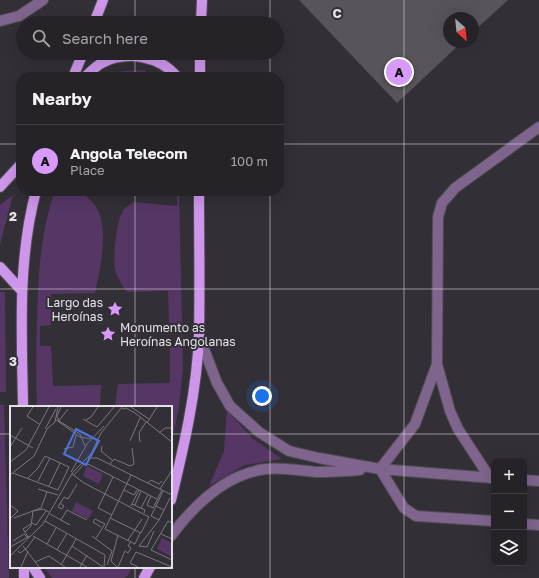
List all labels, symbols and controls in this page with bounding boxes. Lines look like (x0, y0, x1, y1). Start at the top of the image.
text: C (332, 5, 342, 21)
north arrow (443, 12, 479, 48)
search box (16, 16, 284, 60)
icon: search (30, 27, 52, 49)
text: Search here (62, 29, 148, 47)
pin: A (386, 57, 412, 87)
text: Nearby (32, 88, 92, 109)
text: Angola Telecom (70, 144, 187, 162)
text: A (40, 153, 50, 169)
text: 100 m (231, 153, 268, 169)
text: Place (70, 162, 105, 178)
text: 2 (9, 208, 17, 224)
place label: Largo das Heroínas (47, 295, 103, 324)
place icon: Largo das Heroínas (106, 300, 124, 318)
place label: Monumento as Heroínas Angolanas (120, 320, 236, 349)
place icon: Monumento as Heroínas Angolanas (99, 325, 117, 343)
text: 3 (9, 353, 17, 369)
your location (252, 386, 272, 406)
inset map (10, 406, 172, 568)
map controls (491, 458, 527, 566)
button: + (491, 458, 527, 494)
button: − (491, 494, 527, 530)
button: layers (491, 530, 527, 566)

